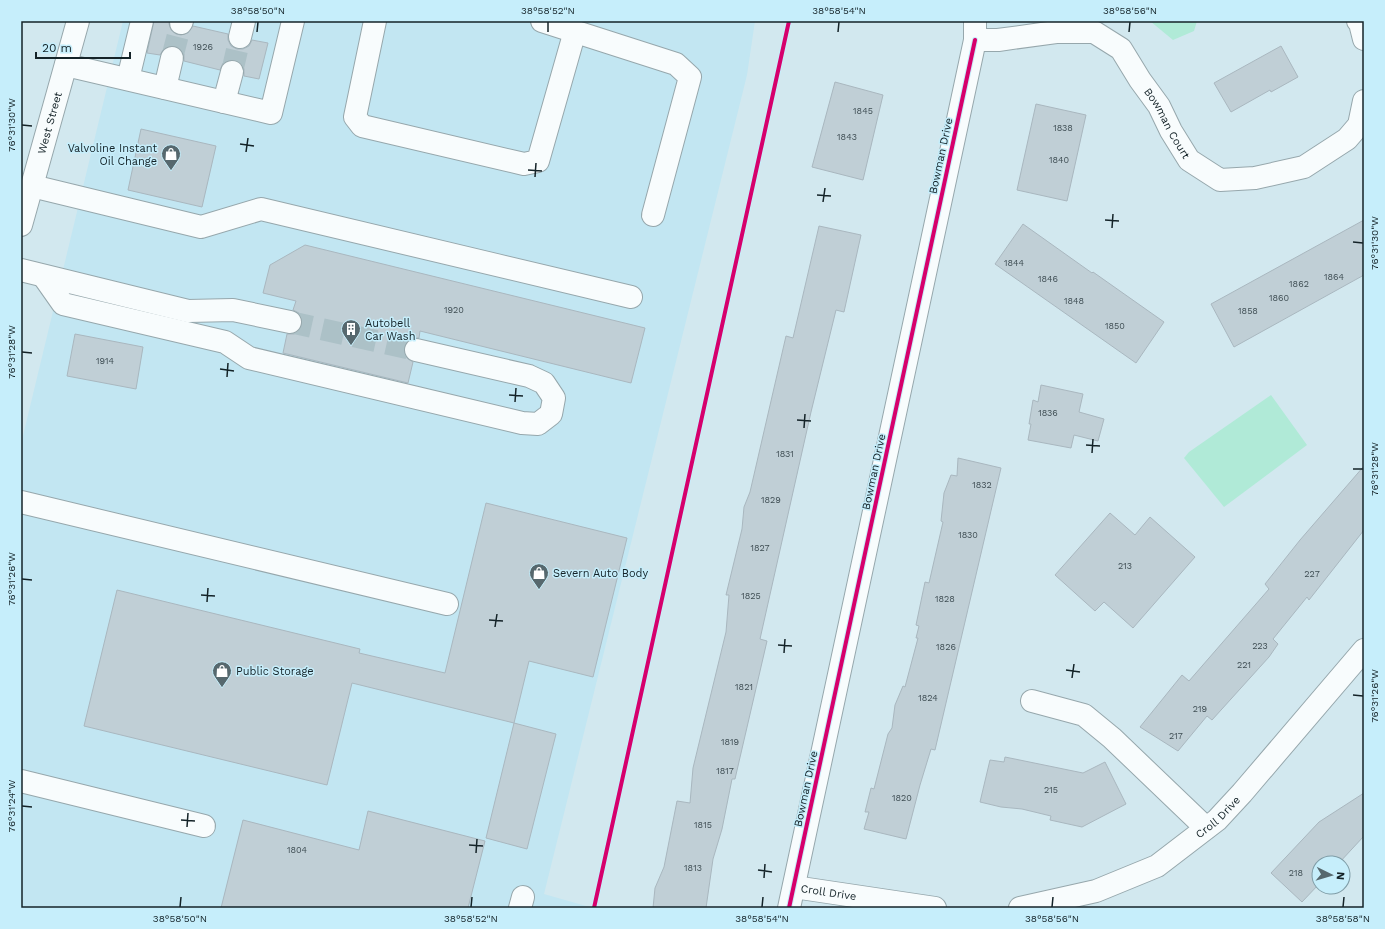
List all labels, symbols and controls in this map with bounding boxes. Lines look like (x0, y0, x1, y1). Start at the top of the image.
text: 38°58'50"N (231, 5, 285, 16)
text: 38°58'52"N (521, 5, 575, 16)
text: 38°58'54"N (812, 5, 866, 16)
text: 38°58'56"N (1103, 5, 1157, 16)
scale bar (36, 34, 130, 60)
text: 20 m (42, 41, 72, 55)
house number: 1926 (193, 42, 213, 52)
street label: Bowman Court (1141, 85, 1193, 161)
street label: West Street (35, 90, 64, 155)
text: 76°31'30"W (6, 98, 17, 152)
house number: 1845 (853, 106, 873, 116)
street label: Bowman Drive (927, 117, 955, 195)
house number: 1838 (1053, 123, 1073, 133)
house number: 1843 (837, 132, 857, 142)
place label: Valvoline Instant Oil Change (68, 142, 157, 168)
shop icon: Valvoline Instant Oil Change (160, 143, 182, 171)
house number: 1840 (1049, 155, 1069, 165)
text: 76°31'30"W (1369, 216, 1380, 270)
house number: 1844 (1004, 258, 1025, 268)
house number: 1864 (1324, 272, 1345, 282)
house number: 1846 (1038, 274, 1058, 284)
house number: 1862 (1289, 279, 1309, 289)
house number: 1860 (1269, 293, 1289, 303)
house number: 1848 (1064, 296, 1084, 306)
house number: 1920 (444, 305, 464, 315)
house number: 1858 (1238, 306, 1258, 316)
place label: Autobell Car Wash (365, 317, 415, 343)
building icon: Autobell Car Wash (340, 318, 362, 346)
house number: 1850 (1105, 321, 1125, 331)
text: 76°31'28"W (6, 325, 17, 379)
house number: 1914 (96, 356, 115, 366)
house number: 1836 (1038, 408, 1058, 418)
street label: Bowman Drive (860, 433, 888, 511)
text: 76°31'28"W (1369, 442, 1380, 496)
house number: 1831 (776, 449, 794, 459)
house number: 1832 (972, 480, 992, 490)
house number: 1829 (761, 495, 781, 505)
house number: 1830 (958, 530, 978, 540)
house number: 1827 (750, 543, 770, 553)
text: 76°31'26"W (6, 552, 17, 606)
house number: 213 (1118, 561, 1132, 571)
shop icon: Severn Auto Body (528, 562, 550, 590)
place label: Severn Auto Body (553, 567, 649, 580)
house number: 227 (1304, 569, 1320, 579)
house number: 1825 (741, 591, 761, 601)
house number: 1828 (935, 594, 955, 604)
house number: 223 (1252, 641, 1268, 651)
house number: 1826 (936, 642, 956, 652)
shop icon: Public Storage (211, 660, 233, 688)
house number: 221 (1237, 660, 1251, 670)
place label: Public Storage (236, 665, 314, 678)
text: 76°31'26"W (1369, 669, 1380, 723)
house number: 1821 (735, 682, 753, 692)
house number: 1824 (918, 693, 938, 703)
house number: 219 (1193, 704, 1207, 714)
house number: 217 (1169, 731, 1183, 741)
house number: 1819 (721, 737, 739, 747)
street label: Bowman Drive (792, 750, 820, 828)
house number: 1817 (716, 766, 734, 776)
text: 76°31'24"W (6, 779, 17, 832)
house number: 215 (1044, 785, 1058, 795)
house number: 1820 (892, 793, 912, 803)
street label: Croll Drive (1193, 793, 1243, 841)
house number: 1815 (694, 820, 712, 830)
house number: 1804 (287, 845, 308, 855)
north arrow (1311, 855, 1351, 895)
house number: 1813 (684, 863, 702, 873)
house number: 218 (1289, 868, 1303, 878)
text: N (1334, 871, 1347, 880)
street label: Croll Drive (800, 882, 857, 903)
text: 38°58'50"N (153, 913, 207, 924)
text: 38°58'52"N (444, 913, 498, 924)
text: 38°58'54"N (735, 913, 789, 924)
text: 38°58'56"N (1025, 913, 1079, 924)
text: 38°58'58"N (1316, 913, 1370, 924)

